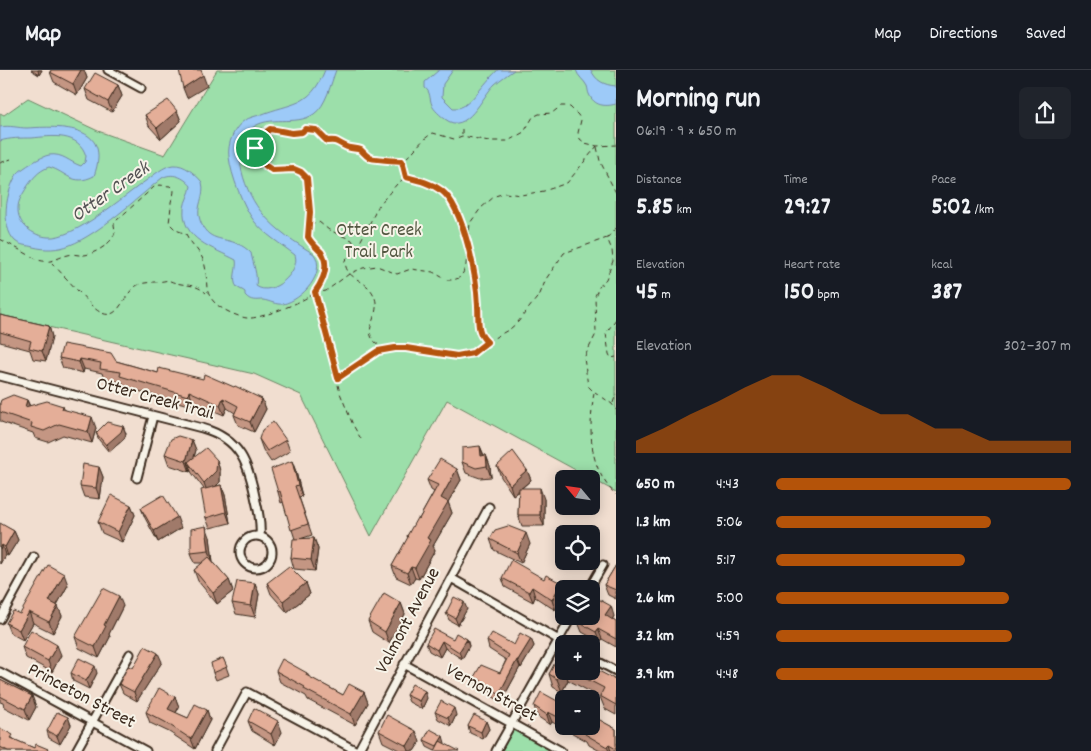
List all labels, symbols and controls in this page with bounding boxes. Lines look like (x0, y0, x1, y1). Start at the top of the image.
text: Map (25, 18, 61, 52)
text: Map (874, 22, 901, 47)
text: Directions (929, 22, 998, 47)
text: Saved (1026, 22, 1066, 47)
text: Morning run (636, 81, 760, 121)
button: share (1019, 87, 1071, 139)
text: 06:19 · 9 × 650 m (636, 120, 737, 143)
pin (234, 127, 276, 169)
icon: arrive (241, 134, 269, 162)
water label: Otter Creek (66, 155, 157, 230)
text: Distance (636, 170, 682, 190)
text: Time (784, 170, 808, 190)
text: Pace (931, 170, 956, 190)
text: 5.85 (636, 190, 673, 226)
text: 29:27 (784, 190, 831, 226)
text: 5:02 (931, 190, 972, 226)
text: km (673, 200, 692, 220)
text: /km (972, 200, 994, 220)
park label: Otter Creek Trail Park (336, 218, 422, 267)
text: Elevation (636, 255, 685, 275)
text: Heart rate (784, 255, 840, 275)
text: kcal (931, 255, 953, 275)
text: 45 (636, 275, 658, 311)
text: 150 (784, 275, 814, 311)
text: 387 (931, 275, 962, 311)
text: m (658, 285, 671, 305)
text: bpm (814, 285, 840, 305)
text: Elevation (636, 335, 692, 358)
text: 302–307 m (1004, 335, 1071, 358)
street label: Otter Creek Trail (93, 371, 218, 429)
north arrow (555, 470, 600, 515)
map controls (555, 470, 600, 735)
text: 650 m (636, 473, 675, 496)
text: 4:43 (716, 473, 739, 496)
text: 1.3 km (636, 511, 670, 534)
text: 5:06 (716, 511, 743, 534)
button: locate (555, 525, 600, 570)
text: 1.9 km (636, 549, 671, 572)
text: 5:17 (716, 549, 736, 572)
street label: Valmont Avenue (370, 563, 448, 679)
button: layers (555, 580, 600, 625)
text: 2.6 km (636, 587, 675, 610)
text: 5:00 (716, 587, 744, 610)
text: 3.2 km (636, 625, 674, 648)
text: 4:59 (716, 625, 740, 648)
button: + (555, 635, 600, 680)
street label: Princeton Street (22, 657, 140, 737)
street label: Vernon Street (440, 658, 542, 730)
text: 3.9 km (636, 663, 674, 686)
text: 4:48 (716, 663, 738, 686)
button: − (555, 690, 600, 735)

